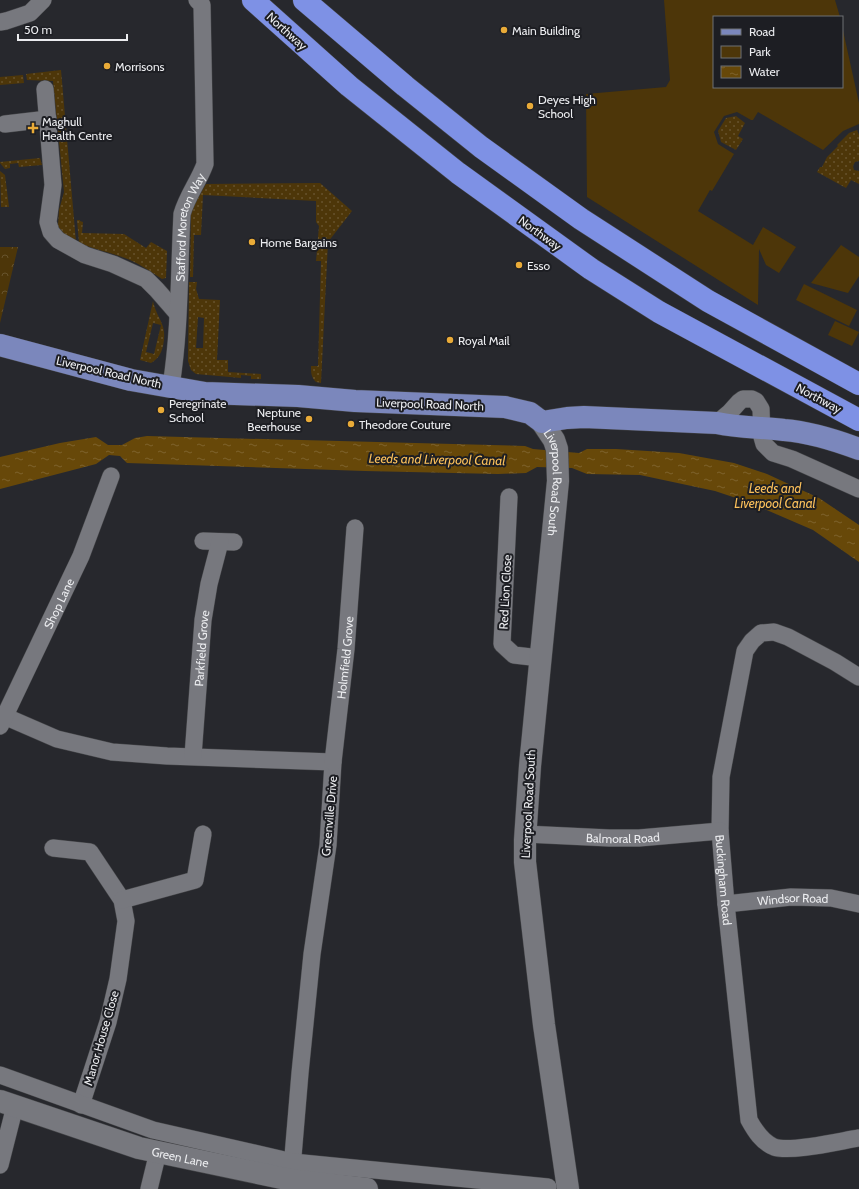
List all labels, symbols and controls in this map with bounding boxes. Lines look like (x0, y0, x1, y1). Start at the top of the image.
street label: Northway (264, 9, 310, 53)
scale bar (18, 16, 127, 42)
legend (713, 16, 843, 88)
text: 50 m (24, 22, 52, 37)
place label: Main Building (512, 23, 581, 38)
text: Road (749, 24, 775, 39)
marker: Main Building (499, 25, 509, 35)
text: Park (749, 44, 771, 59)
place label: Morrisons (115, 59, 165, 74)
marker: Morrisons (102, 61, 112, 71)
text: Water (749, 64, 780, 79)
place label: Deyes High School (538, 92, 596, 121)
marker: Deyes High School (525, 101, 535, 111)
place label: Maghull Health Centre (42, 114, 112, 143)
marker: Maghull Health Centre (27, 122, 39, 134)
street label: Stafford Moreton Way (172, 170, 208, 282)
street label: Northway (516, 212, 564, 254)
place label: Home Bargains (260, 235, 337, 250)
marker: Home Bargains (247, 237, 257, 247)
place label: Esso (527, 258, 551, 273)
marker: Esso (514, 260, 524, 270)
place label: Royal Mail (458, 333, 510, 348)
marker: Royal Mail (445, 335, 455, 345)
street label: Liverpool Road North (55, 353, 163, 391)
street label: Northway (794, 380, 844, 416)
street label: Liverpool Road North (376, 395, 484, 413)
place label: Peregrinate School (169, 396, 226, 425)
marker: Peregrinate School (156, 405, 166, 415)
place label: Neptune Beerhouse (247, 405, 301, 434)
marker: Neptune Beerhouse (304, 414, 314, 424)
place label: Theodore Couture (359, 417, 451, 432)
marker: Theodore Couture (346, 419, 356, 429)
street label: Liverpool Road South (541, 426, 566, 537)
water label: Leeds and Liverpool Canal (369, 450, 505, 468)
water label: Leeds and Liverpool Canal (734, 480, 816, 511)
street label: Red Lion Close (496, 554, 514, 630)
street label: Shop Lane (40, 576, 77, 631)
street label: Parkfield Grove (191, 609, 212, 687)
street label: Holmfield Grove (333, 616, 356, 700)
street label: Liverpool Road South (518, 749, 538, 859)
street label: Greenville Drive (318, 775, 340, 857)
street label: Balmoral Road (586, 829, 660, 846)
street label: Buckingham Road (713, 834, 736, 926)
street label: Windsor Road (756, 889, 828, 908)
street label: Manor House Close (80, 989, 122, 1087)
street label: Green Lane (150, 1143, 210, 1170)

